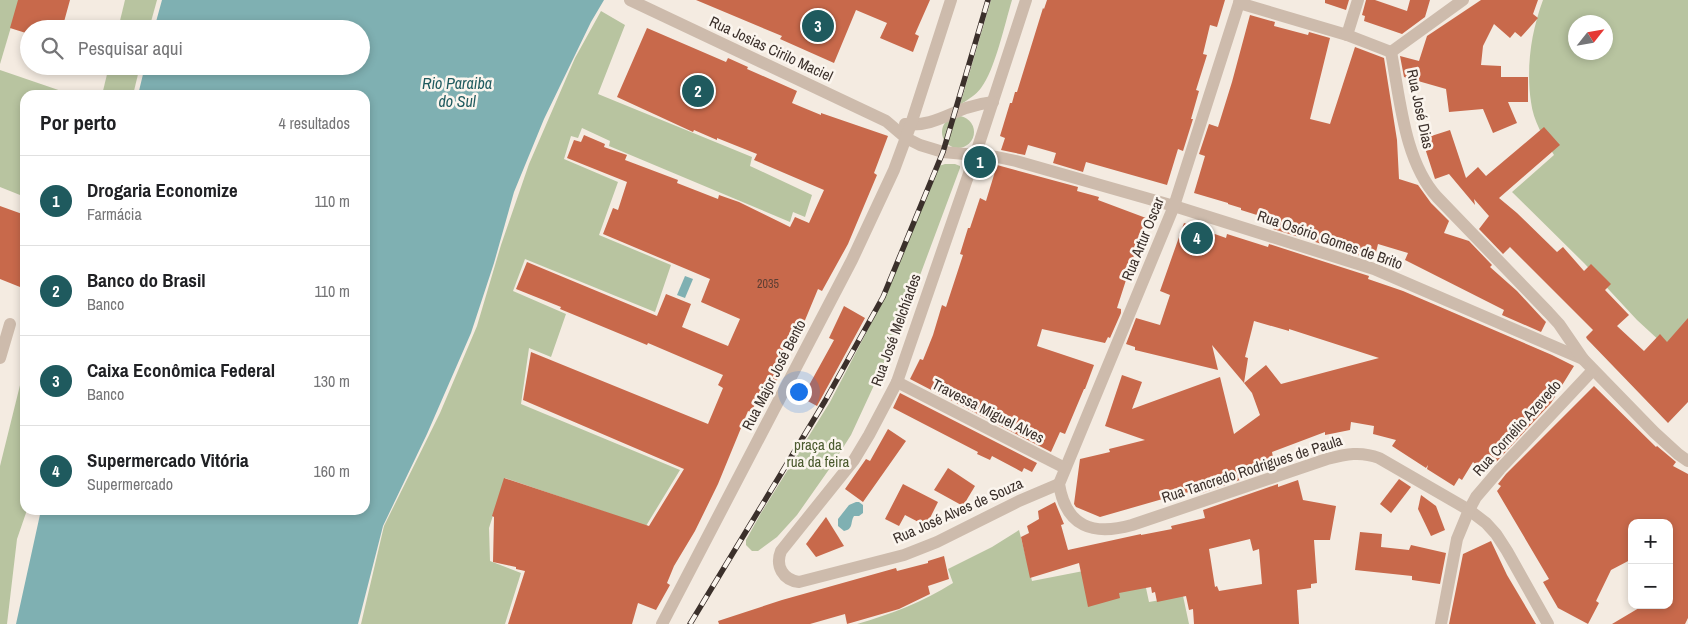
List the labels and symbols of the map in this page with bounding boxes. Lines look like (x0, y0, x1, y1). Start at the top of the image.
pin: 3 (802, 7, 834, 45)
street label: Rua Josias Cirilo Maciel (706, 11, 836, 86)
north arrow (1568, 15, 1613, 60)
street label: Rua José Dias (1402, 67, 1439, 151)
water label: Rio Paraiba do Sul (422, 72, 492, 112)
pin: 2 (682, 72, 714, 110)
pin: 1 (964, 143, 996, 181)
street label: Rua Artur Oscar (1116, 194, 1169, 284)
street label: Rua Osório Gomes de Brito (1255, 205, 1406, 274)
pin: 4 (1181, 219, 1213, 257)
street label: Rua José Melchíades (865, 271, 926, 389)
house number: 2035 (757, 276, 779, 292)
street label: Rua Major José Bento (737, 316, 811, 434)
street label: Travessa Miguel Alves (929, 373, 1048, 448)
street label: Rua Cornélio Azevedo (1468, 375, 1566, 480)
your location (786, 379, 812, 405)
street label: Rua Tancredo Rodrigues de Paula (1159, 429, 1345, 508)
park label: praça da rua da feira (787, 434, 850, 472)
street label: Rua José Alves de Souza (889, 472, 1026, 549)

